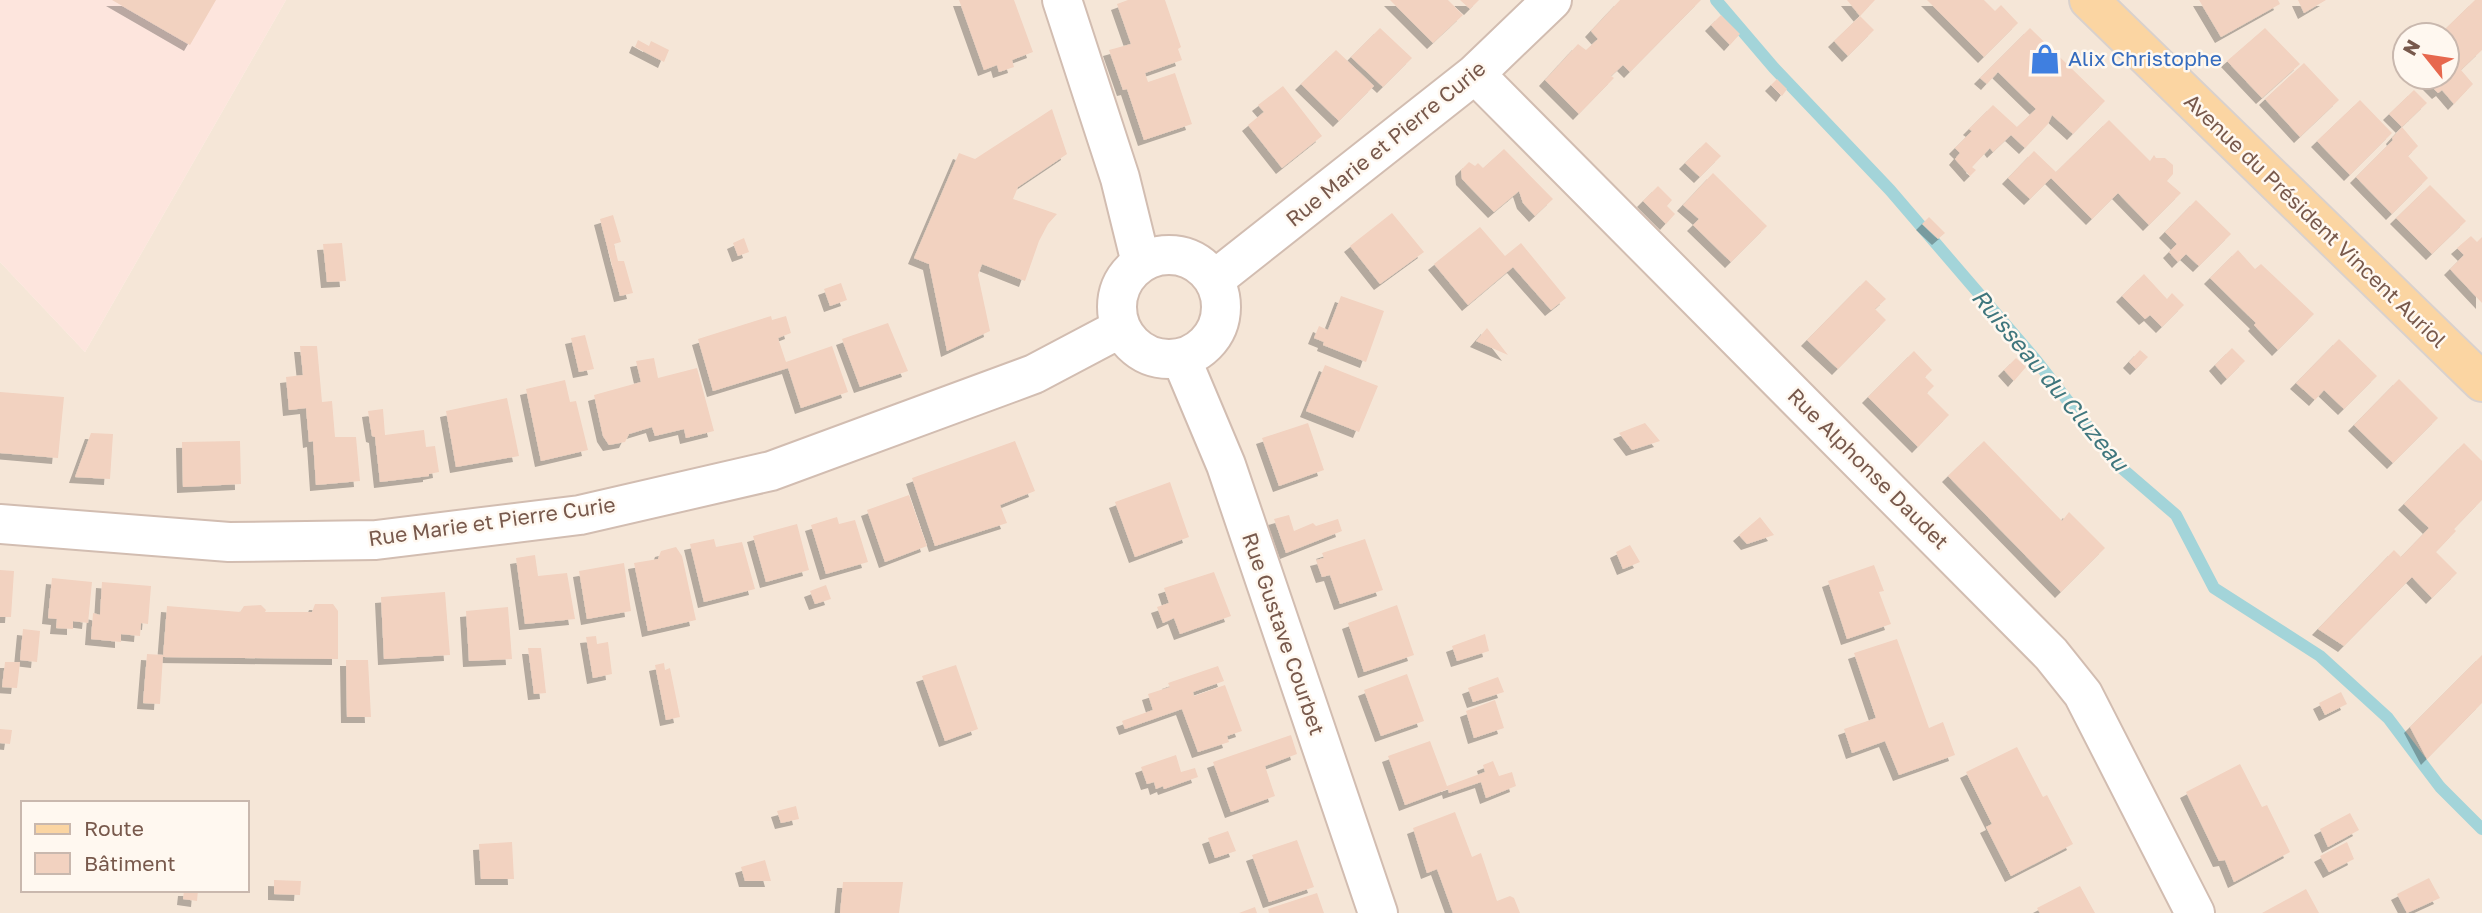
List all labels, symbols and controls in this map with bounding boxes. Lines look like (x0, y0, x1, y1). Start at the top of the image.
north arrow (2391, 21, 2461, 91)
text: N (2397, 35, 2424, 59)
shop icon: Alix Christophe (2028, 42, 2062, 76)
place label: Alix Christophe (2068, 45, 2222, 71)
street label: Rue Marie et Pierre Curie (1280, 55, 1490, 232)
street label: Avenue du Président Vincent Auriol (2179, 88, 2452, 353)
water label: Ruisseau du Cluzeau (1967, 283, 2136, 477)
street label: Rue Alphonse Daudet (1783, 382, 1955, 554)
street label: Rue Marie et Pierre Curie (367, 491, 617, 551)
street label: Rue Gustave Courbet (1237, 529, 1331, 738)
legend (21, 801, 248, 892)
text: Route (84, 815, 144, 841)
text: Bâtiment (84, 850, 176, 876)

